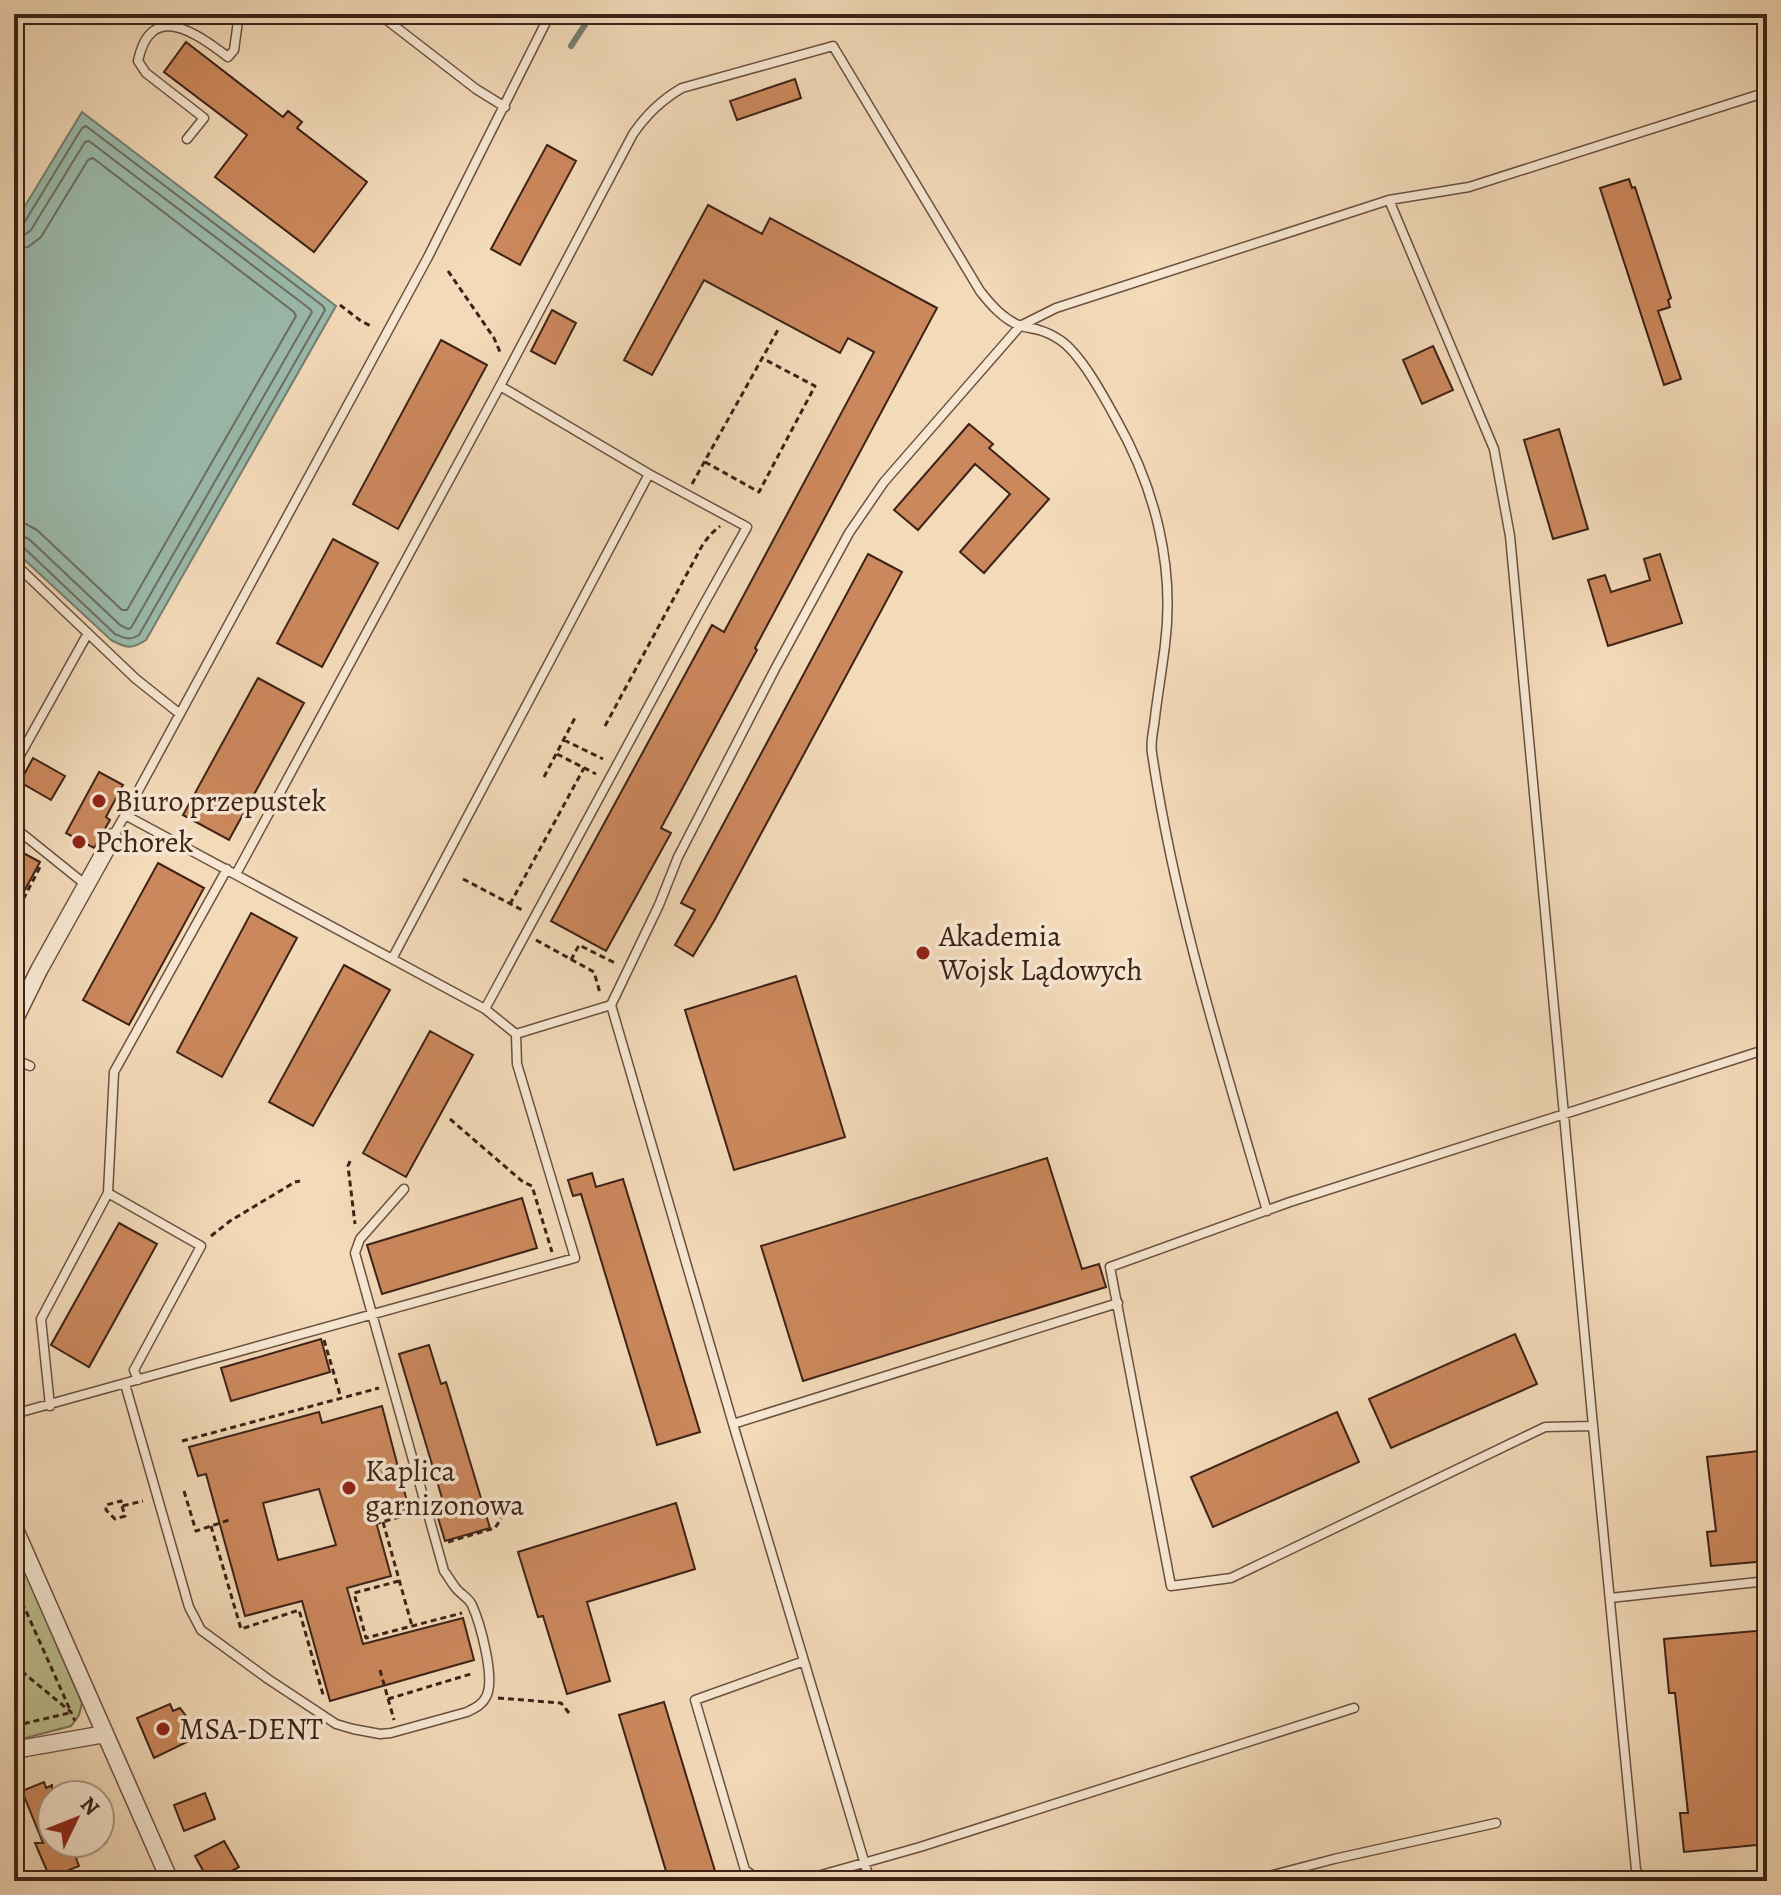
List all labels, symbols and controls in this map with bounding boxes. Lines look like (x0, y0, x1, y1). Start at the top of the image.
place label: Biuro przepustek (115, 781, 326, 821)
marker: Biuro przepustek (90, 792, 108, 810)
place label: Pchorek (95, 822, 193, 862)
marker: Pchorek (70, 833, 88, 851)
place label: Akademia Wojsk Lądowych (938, 916, 1143, 990)
marker: Akademia Wojsk Lądowych (914, 944, 932, 962)
place label: Kaplica garnizonowa (365, 1451, 524, 1525)
marker: Kaplica garnizonowa (340, 1479, 358, 1497)
place label: MSA-DENT (179, 1709, 324, 1749)
marker: MSA-DENT (154, 1720, 172, 1738)
north arrow (36, 1779, 116, 1859)
text: N (73, 1790, 106, 1822)

